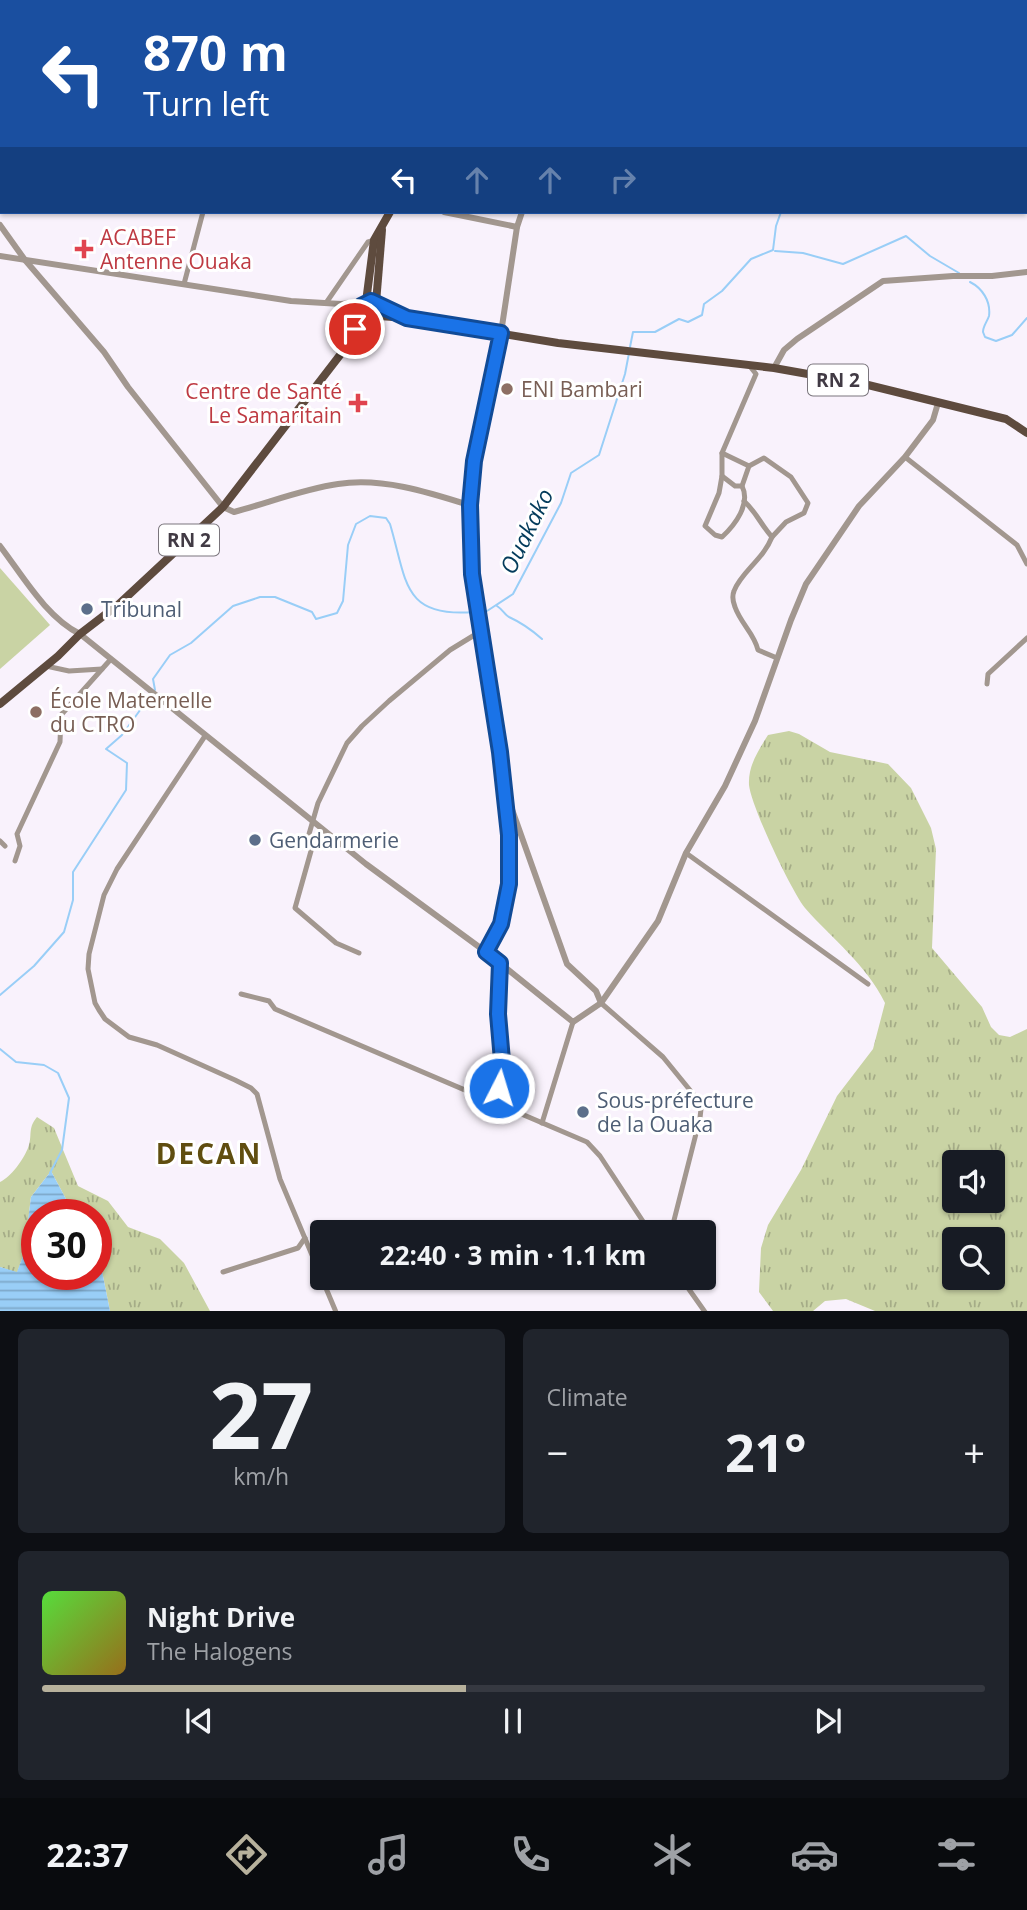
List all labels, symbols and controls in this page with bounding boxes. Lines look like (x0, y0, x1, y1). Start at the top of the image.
text: 870 m (143, 19, 288, 85)
icon: left (28, 28, 119, 119)
text: Turn left (143, 82, 269, 125)
icon: left (385, 161, 423, 199)
icon: ahead (458, 161, 496, 199)
icon: ahead (531, 161, 569, 199)
icon: right (604, 161, 642, 199)
place label: ACABEF Antenne Ouaka (100, 223, 252, 275)
marker: ACABEF Antenne Ouaka (74, 239, 94, 259)
pin (325, 299, 385, 359)
icon: arrive (336, 310, 374, 348)
road number: RN 2 (808, 364, 868, 396)
place label: ENI Bambari (521, 375, 643, 403)
place label: Centre de Santé Le Samaritain (185, 377, 342, 429)
marker: ENI Bambari (499, 381, 515, 397)
marker: Centre de Santé Le Samaritain (348, 393, 368, 413)
water label: Ouakako (492, 483, 560, 579)
road number: RN 2 (159, 524, 219, 555)
place label: Tribunal (101, 595, 182, 623)
marker: Tribunal (79, 601, 95, 617)
place label: École Maternelle du CTRO (50, 686, 212, 738)
marker: École Maternelle du CTRO (28, 704, 44, 720)
place label: Gendarmerie (269, 826, 399, 854)
marker: Gendarmerie (247, 832, 263, 848)
position arrow (462, 1051, 536, 1125)
place label: Sous-préfecture de la Ouaka (597, 1086, 754, 1138)
marker: Sous-préfecture de la Ouaka (575, 1104, 591, 1120)
district label: DECAN (156, 1134, 262, 1172)
map controls (942, 1150, 1005, 1290)
button: sound (942, 1150, 1005, 1213)
speed limit sign: 30 (21, 1199, 112, 1290)
button: search (942, 1227, 1005, 1290)
text: 22:40 · 3 min · 1.1 km (380, 1237, 646, 1273)
text: 27 (209, 1352, 313, 1476)
text: Climate (547, 1381, 628, 1413)
text: 21° (725, 1416, 807, 1487)
text: − (547, 1426, 568, 1478)
text: + (963, 1426, 985, 1478)
text: km/h (233, 1460, 289, 1492)
text: Night Drive (147, 1599, 295, 1635)
text: The Halogens (147, 1635, 293, 1667)
icon: previous (180, 1702, 218, 1740)
icon: pause (494, 1702, 532, 1740)
icon: next (809, 1702, 847, 1740)
icon: directions (222, 1830, 271, 1879)
icon: music (364, 1830, 413, 1879)
icon: phone (506, 1830, 555, 1879)
icon: climate (648, 1830, 697, 1879)
icon: car (790, 1830, 839, 1879)
icon: filters (932, 1830, 981, 1879)
text: 22:37 (46, 1833, 129, 1876)

